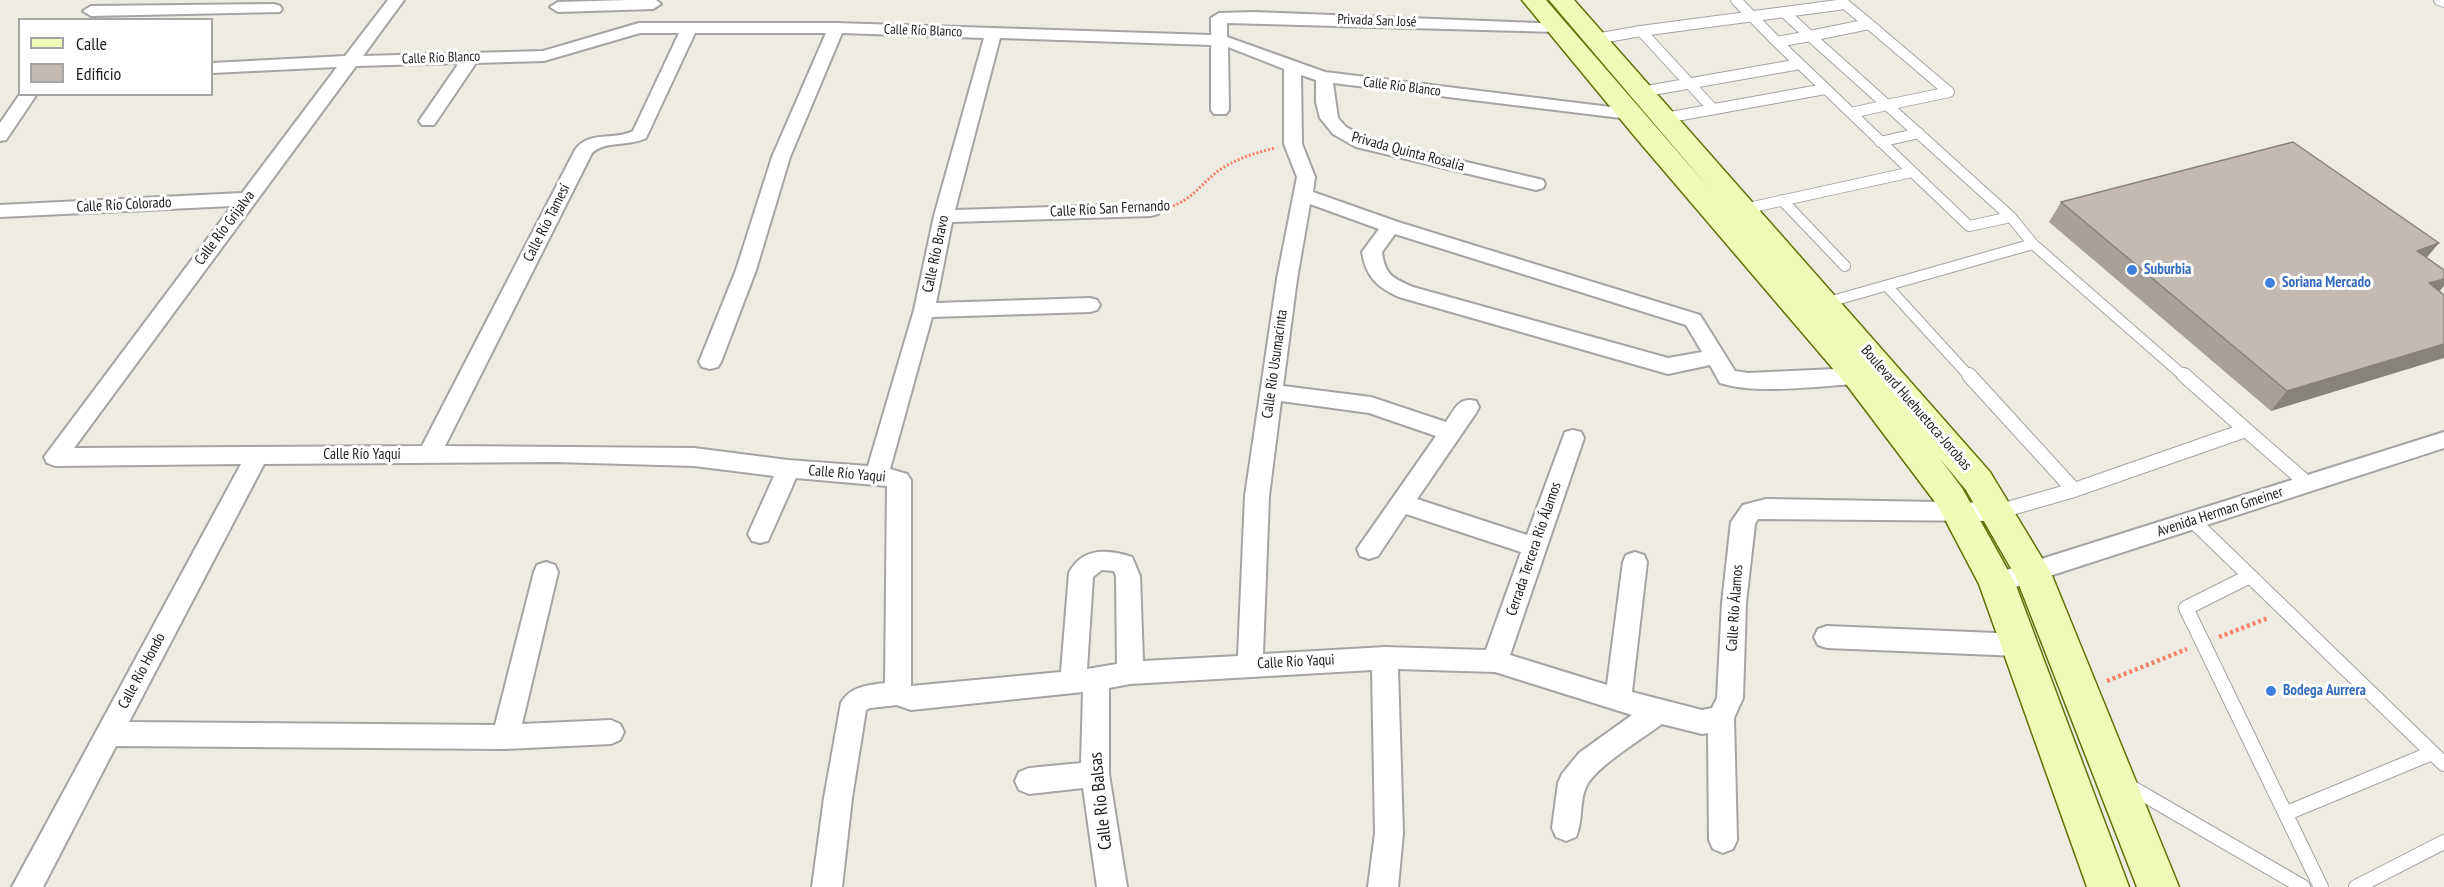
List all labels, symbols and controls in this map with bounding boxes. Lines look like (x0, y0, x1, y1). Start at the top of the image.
street label: Privada San José (1337, 11, 1417, 31)
legend (18, 18, 213, 96)
street label: Calle Río Blanco (884, 21, 962, 41)
text: Calle (76, 32, 107, 55)
street label: Calle Río Blanco (402, 48, 480, 68)
text: Edificio (76, 62, 121, 85)
street label: Calle Río Blanco (1362, 74, 1442, 100)
street label: Privada Quinta Rosalía (1350, 128, 1466, 176)
street label: Calle Río Tamesí (520, 181, 574, 265)
street label: Calle Río Grijalva (191, 187, 259, 269)
street label: Calle Río Colorado (76, 194, 172, 216)
street label: Calle Río San Fernando (1050, 197, 1170, 221)
street label: Calle Río Bravo (919, 214, 953, 294)
place label: Suburbia (2144, 261, 2191, 279)
marker: Suburbia (2125, 263, 2139, 277)
place label: Soriana Mercado (2282, 274, 2371, 292)
marker: Soriana Mercado (2263, 276, 2277, 290)
street label: Calle Río Usumacinta (1258, 308, 1292, 420)
street label: Boulevard Huehuetoca-Jorobas (1857, 342, 1975, 474)
street label: Calle Río Yaqui (323, 446, 401, 464)
street label: Calle Río Yaqui (808, 462, 886, 486)
street label: Cerrada Tercera Río Álamos (1503, 480, 1565, 618)
street label: Avenida Herman Gmeiner (2155, 483, 2285, 541)
street label: Calle Río Álamos (1723, 564, 1747, 652)
street label: Calle Río Hondo (115, 630, 169, 712)
street label: Calle Río Yaqui (1257, 651, 1335, 673)
place label: Bodega Aurrera (2283, 682, 2366, 700)
marker: Bodega Aurrera (2264, 684, 2278, 698)
street label: Calle Río Balsas (1085, 751, 1117, 851)

